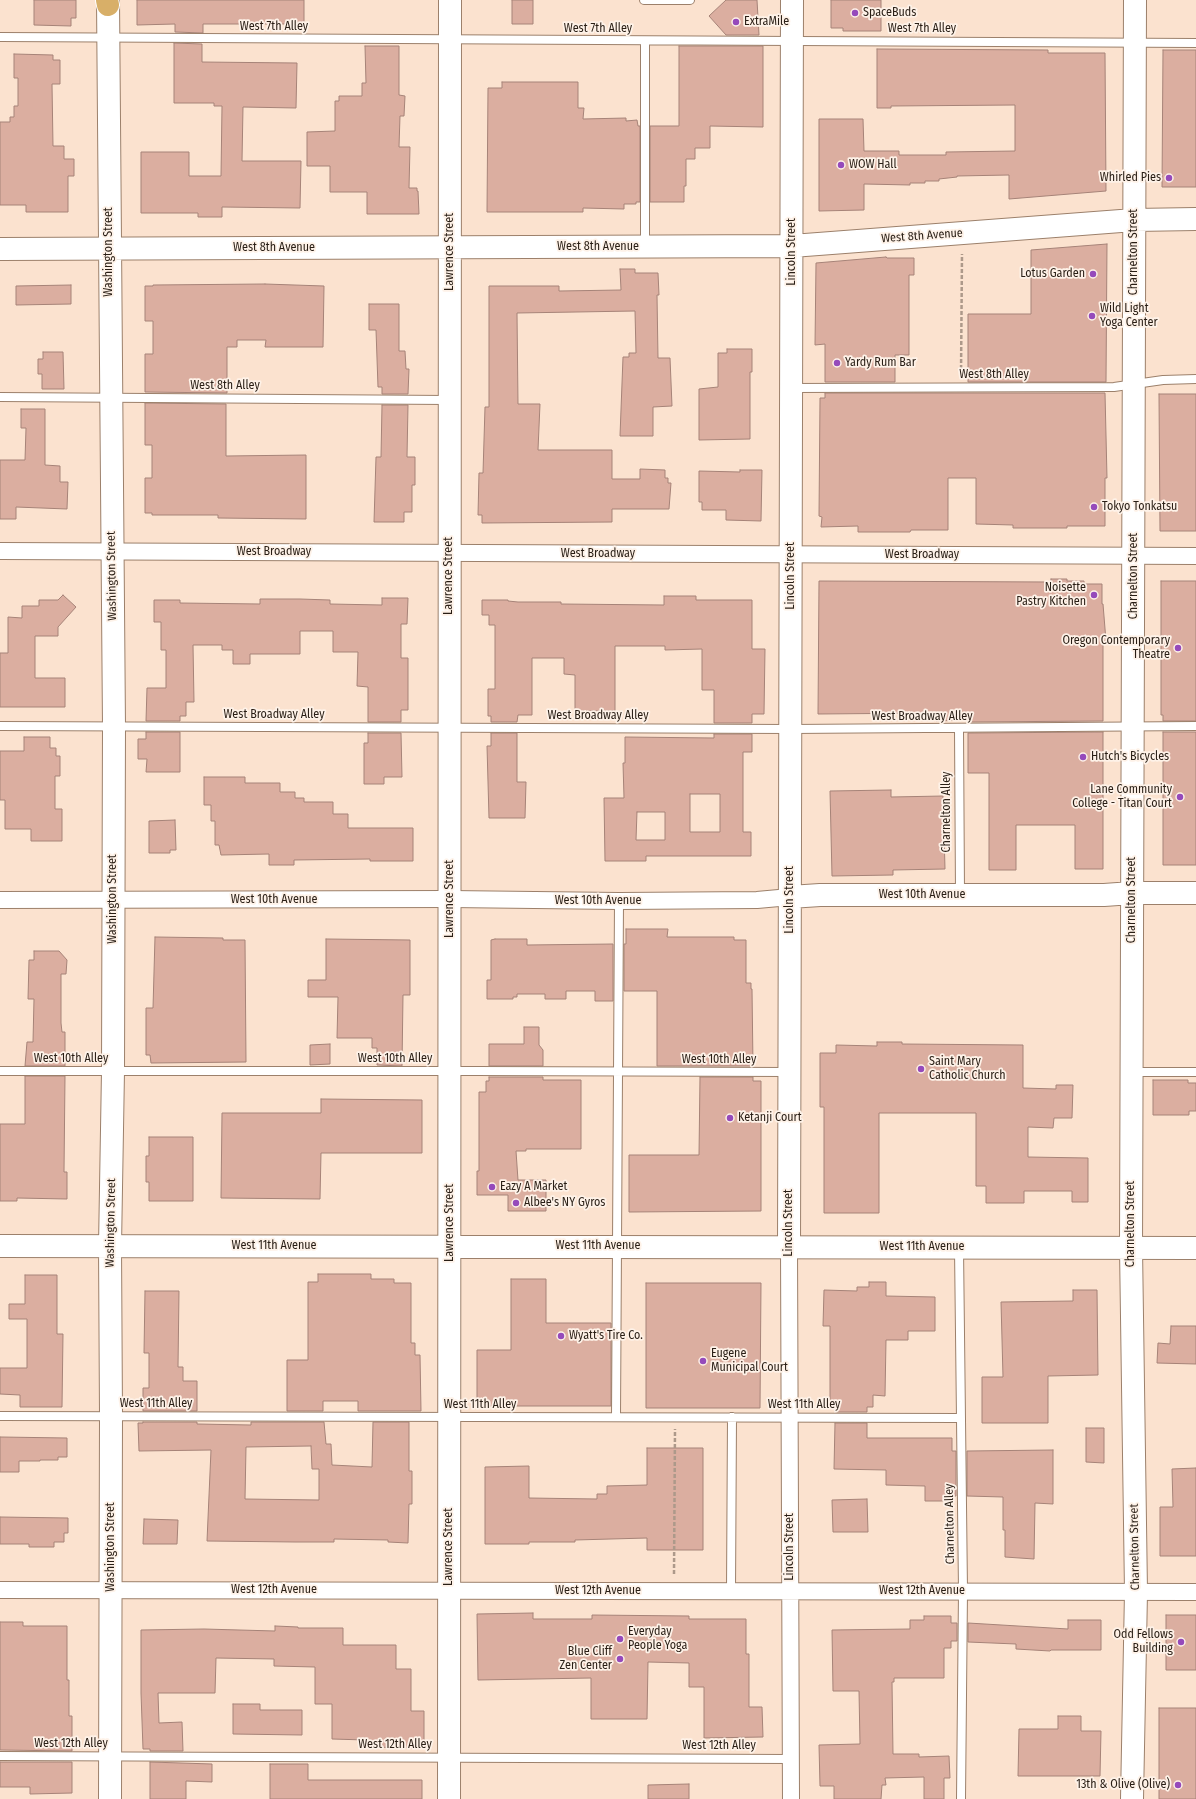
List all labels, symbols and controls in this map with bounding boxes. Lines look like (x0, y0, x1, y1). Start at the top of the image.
place label: SpaceBuds (863, 6, 916, 20)
marker: SpaceBuds (850, 8, 860, 18)
place label: ExtraMile (744, 15, 789, 29)
marker: ExtraMile (731, 17, 741, 27)
street label: West 7th Alley (240, 20, 308, 34)
street label: West 7th Alley (564, 22, 632, 36)
street label: West 7th Alley (888, 22, 956, 36)
place label: WOW Hall (849, 158, 897, 172)
marker: WOW Hall (836, 160, 846, 170)
place label: Whirled Pies (1100, 171, 1161, 185)
marker: Whirled Pies (1164, 173, 1174, 183)
street label: Washington Street (102, 207, 116, 297)
street label: Charnelton Street (1127, 209, 1141, 295)
street label: Lawrence Street (443, 213, 457, 291)
street label: Lincoln Street (785, 218, 799, 286)
street label: West 8th Avenue (881, 226, 963, 246)
street label: West 8th Avenue (557, 240, 639, 254)
street label: West 8th Avenue (233, 241, 315, 255)
place label: Lotus Garden (1020, 267, 1085, 281)
marker: Lotus Garden (1088, 269, 1098, 279)
place label: Wild Light Yoga Center (1100, 302, 1158, 330)
marker: Wild Light Yoga Center (1087, 311, 1097, 321)
place label: Yardy Rum Bar (845, 356, 916, 370)
marker: Yardy Rum Bar (832, 358, 842, 368)
street label: West 8th Alley (959, 368, 1029, 382)
street label: West 8th Alley (190, 379, 260, 393)
place label: Tokyo Tonkatsu (1102, 500, 1177, 514)
marker: Tokyo Tonkatsu (1089, 502, 1099, 512)
street label: Washington Street (104, 531, 120, 621)
street label: Charnelton Street (1127, 533, 1141, 619)
street label: Lawrence Street (442, 537, 456, 615)
street label: Lincoln Street (784, 542, 798, 610)
street label: West Broadway (237, 545, 311, 559)
street label: West Broadway (561, 547, 635, 561)
street label: West Broadway (885, 548, 959, 562)
place label: Noisette Pastry Kitchen (1016, 581, 1086, 609)
marker: Noisette Pastry Kitchen (1089, 590, 1099, 600)
place label: Oregon Contemporary Theatre (1062, 634, 1170, 662)
marker: Oregon Contemporary Theatre (1173, 643, 1183, 653)
street label: West Broadway Alley (224, 708, 324, 722)
street label: West Broadway Alley (548, 709, 648, 723)
street label: West Broadway Alley (872, 710, 972, 724)
place label: Hutch's Bicycles (1091, 750, 1169, 764)
marker: Hutch's Bicycles (1078, 752, 1088, 762)
street label: Charnelton Alley (940, 772, 954, 852)
place label: Lane Community College - Titan Court (1072, 783, 1172, 811)
marker: Lane Community College - Titan Court (1175, 792, 1185, 802)
street label: Washington Street (106, 854, 120, 944)
street label: Charnelton Street (1125, 857, 1139, 943)
street label: Lawrence Street (443, 860, 457, 938)
street label: Lincoln Street (783, 866, 797, 934)
street label: West 10th Avenue (879, 888, 965, 902)
street label: West 10th Avenue (231, 893, 317, 907)
street label: West 10th Avenue (555, 894, 641, 908)
street label: West 10th Alley (34, 1052, 108, 1066)
street label: West 10th Alley (358, 1052, 432, 1066)
street label: West 10th Alley (682, 1053, 756, 1067)
place label: Saint Mary Catholic Church (929, 1055, 1005, 1083)
marker: Saint Mary Catholic Church (916, 1064, 926, 1074)
place label: Ketanji Court (738, 1111, 802, 1125)
marker: Ketanji Court (725, 1113, 735, 1123)
street label: Washington Street (103, 1178, 119, 1268)
place label: Eazy A Market (500, 1180, 567, 1194)
street label: Charnelton Street (1124, 1181, 1138, 1267)
marker: Eazy A Market (487, 1182, 497, 1192)
street label: Lawrence Street (443, 1184, 457, 1262)
street label: Lincoln Street (782, 1189, 796, 1257)
place label: Albee's NY Gyros (524, 1196, 605, 1210)
marker: Albee's NY Gyros (511, 1198, 521, 1208)
street label: West 11th Avenue (232, 1239, 316, 1253)
street label: West 11th Avenue (556, 1239, 640, 1253)
street label: West 11th Avenue (880, 1240, 964, 1254)
place label: Wyatt's Tire Co. (569, 1329, 643, 1343)
marker: Wyatt's Tire Co. (556, 1331, 566, 1341)
place label: Eugene Municipal Court (711, 1347, 788, 1375)
marker: Eugene Municipal Court (698, 1356, 708, 1366)
street label: West 11th Alley (120, 1397, 192, 1411)
street label: West 11th Alley (444, 1398, 516, 1412)
street label: West 11th Alley (768, 1398, 840, 1412)
street label: Charnelton Alley (942, 1483, 958, 1565)
street label: Washington Street (104, 1502, 118, 1592)
street label: Charnelton Street (1127, 1504, 1143, 1590)
street label: Lawrence Street (442, 1508, 456, 1586)
street label: Lincoln Street (783, 1513, 797, 1581)
street label: West 12th Avenue (231, 1583, 317, 1597)
street label: West 12th Avenue (555, 1584, 641, 1598)
street label: West 12th Avenue (879, 1584, 965, 1598)
place label: Everyday People Yoga (628, 1625, 687, 1653)
place label: Odd Fellows Building (1113, 1628, 1173, 1656)
marker: Everyday People Yoga (615, 1634, 625, 1644)
marker: Odd Fellows Building (1176, 1637, 1186, 1647)
place label: Blue Cliff Zen Center (560, 1645, 612, 1673)
marker: Blue Cliff Zen Center (615, 1654, 625, 1664)
street label: West 12th Alley (34, 1737, 108, 1751)
street label: West 12th Alley (358, 1738, 432, 1752)
street label: West 12th Alley (682, 1739, 756, 1753)
place label: 13th & Olive (Olive) (1076, 1778, 1170, 1792)
marker: 13th & Olive (Olive) (1173, 1780, 1183, 1790)

